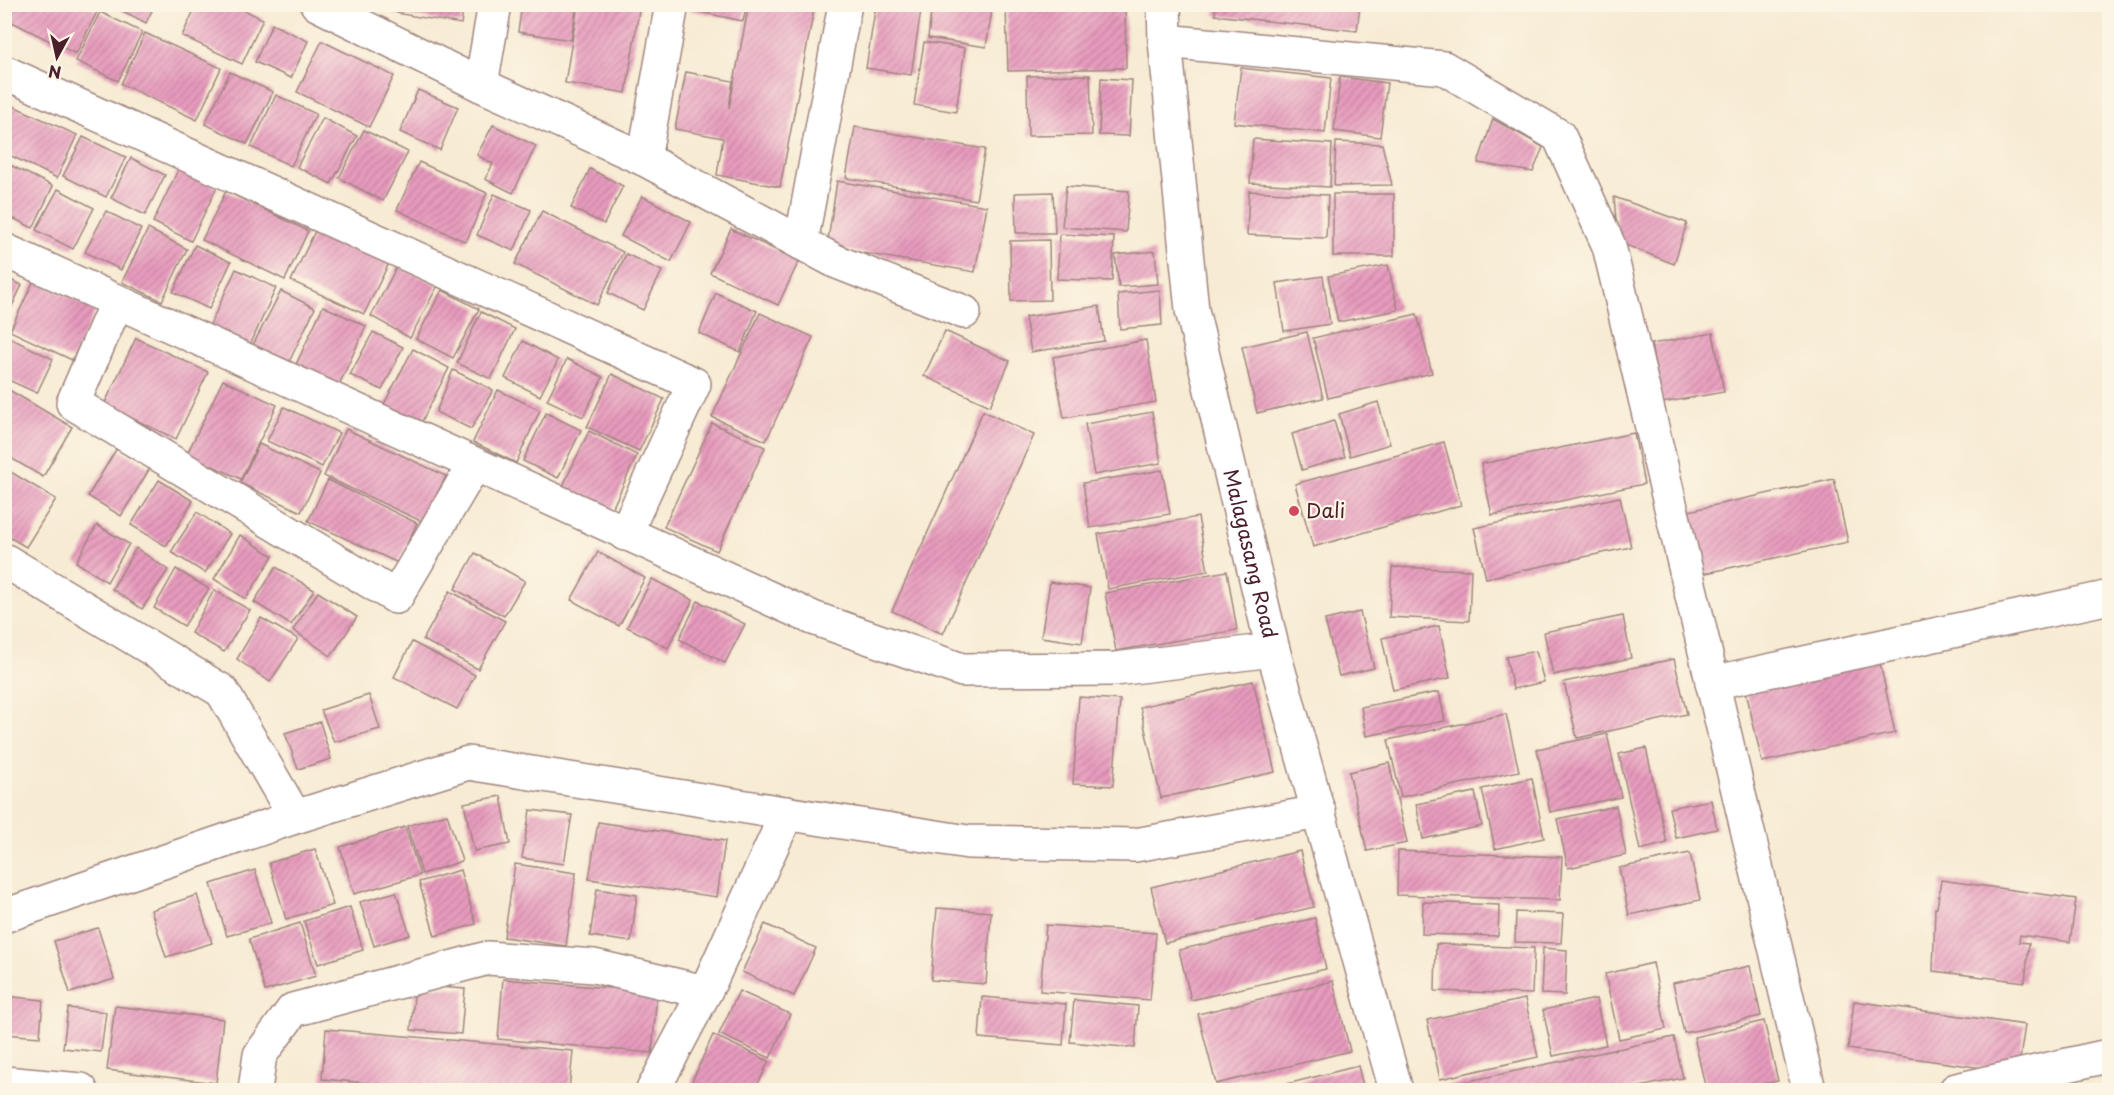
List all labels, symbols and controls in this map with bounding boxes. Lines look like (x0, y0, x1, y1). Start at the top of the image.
north arrow (27, 27, 87, 87)
text: N (47, 60, 63, 86)
street label: Malagasang Road (1216, 466, 1286, 641)
place label: Dali (1306, 495, 1345, 525)
marker: Dali (1287, 504, 1301, 518)

